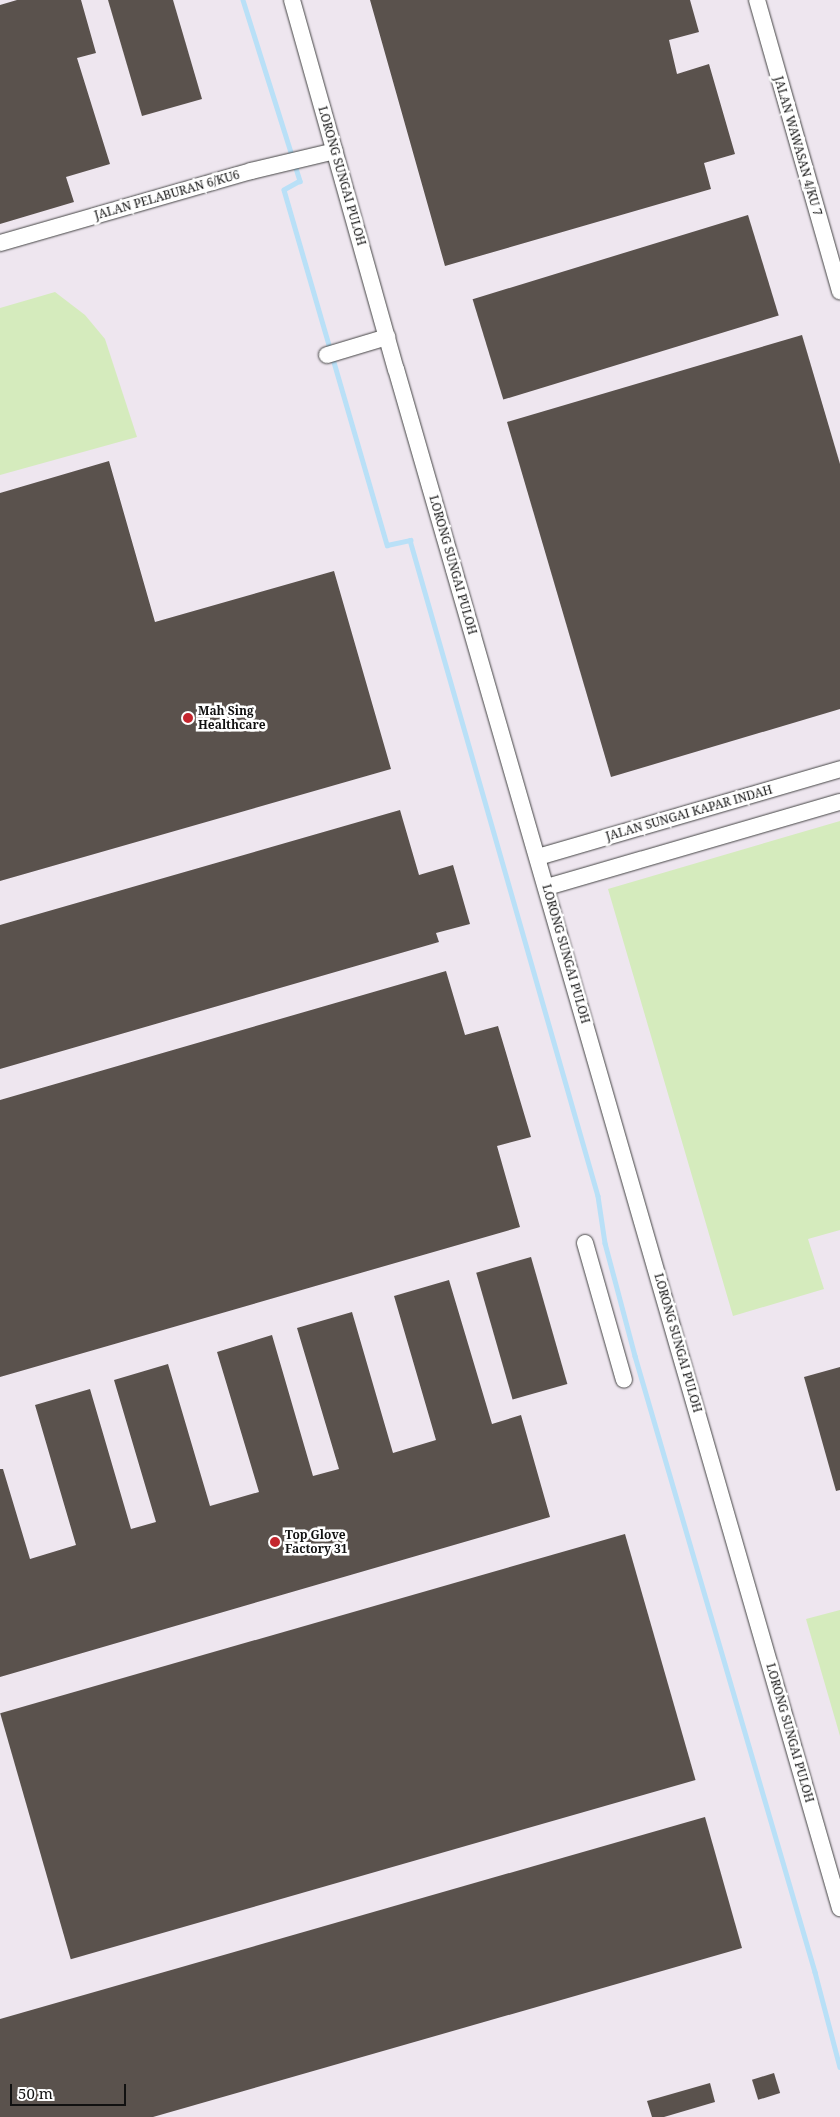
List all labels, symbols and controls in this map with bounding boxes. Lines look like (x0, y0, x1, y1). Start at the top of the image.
street label: JALAN WAWASAN 4/KU 7 (771, 75, 825, 217)
street label: LORONG SUNGAI PULOH (315, 105, 369, 247)
street label: JALAN PELABURAN 6/KU6 (93, 167, 241, 223)
street label: LORONG SUNGAI PULOH (426, 494, 480, 636)
place label: Mah Sing Healthcare (198, 704, 266, 732)
marker: Mah Sing Healthcare (182, 712, 194, 724)
street label: JALAN SUNGAI KAPAR INDAH (604, 782, 774, 844)
street label: LORONG SUNGAI PULOH (539, 883, 593, 1025)
street label: LORONG SUNGAI PULOH (651, 1272, 705, 1414)
place label: Top Glove Factory 31 (285, 1528, 348, 1556)
marker: Top Glove Factory 31 (269, 1536, 281, 1548)
street label: LORONG SUNGAI PULOH (763, 1662, 817, 1804)
scale bar (12, 2074, 129, 2106)
text: 50 m (18, 2083, 53, 2103)

